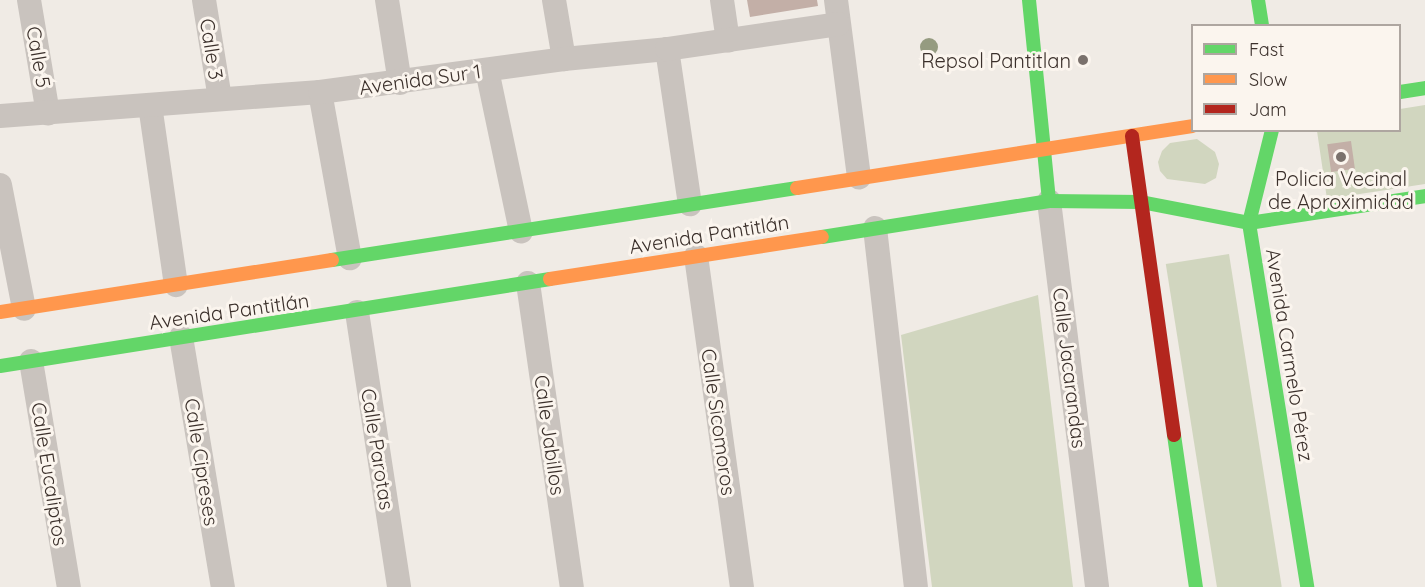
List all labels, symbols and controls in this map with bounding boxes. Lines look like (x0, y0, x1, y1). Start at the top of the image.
street label: Calle 3 (195, 17, 229, 81)
street label: Calle 5 (22, 24, 56, 90)
legend (1191, 24, 1401, 132)
text: Fast (1249, 38, 1284, 61)
place label: Repsol Pantitlan (921, 48, 1071, 72)
marker: Repsol Pantitlan (1076, 53, 1090, 67)
street label: Avenida Sur 1 (357, 59, 483, 99)
text: Slow (1249, 68, 1287, 91)
text: Jam (1249, 98, 1287, 121)
marker: Policia Vecinal de Aproximidad (1334, 150, 1348, 164)
place label: Policia Vecinal de Aproximidad (1268, 167, 1414, 214)
street label: Avenida Pantitlán (627, 210, 791, 258)
street label: Avenida Carmelo Pérez (1261, 247, 1319, 463)
street label: Calle Jacarandas (1048, 286, 1092, 450)
street label: Avenida Pantitlán (147, 288, 311, 334)
street label: Calle Sicomoros (697, 347, 741, 497)
street label: Calle Jabillos (530, 373, 570, 497)
street label: Calle Parotas (357, 387, 399, 511)
street label: Calle Cipreses (180, 396, 224, 528)
street label: Calle Eucaliptos (27, 400, 73, 548)

